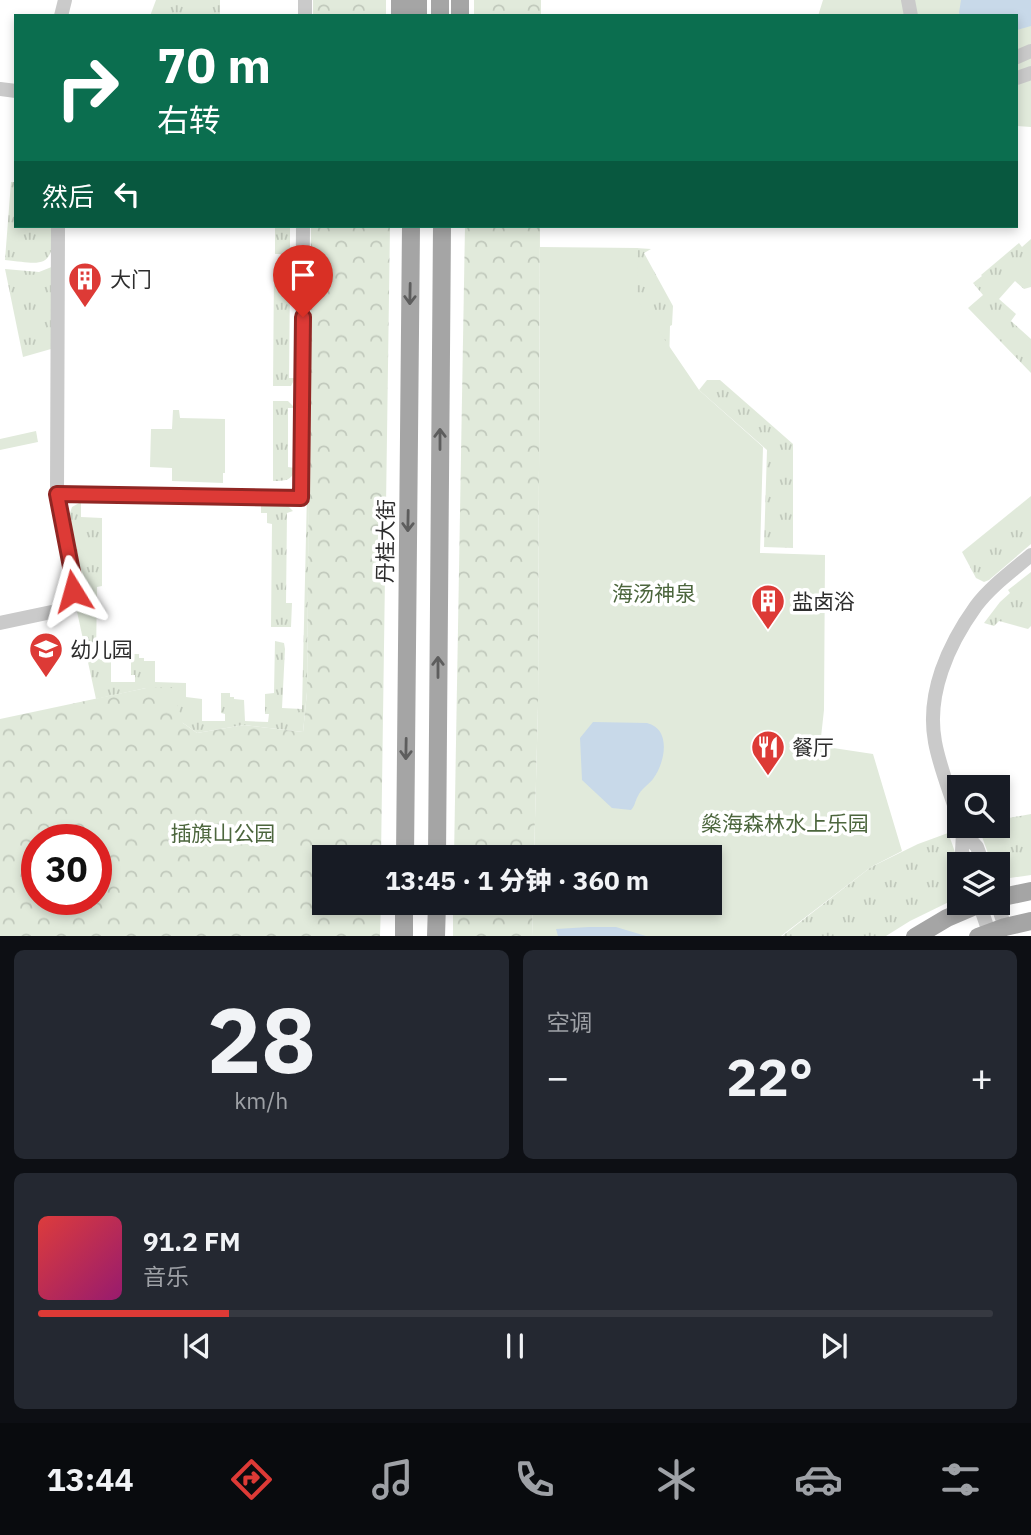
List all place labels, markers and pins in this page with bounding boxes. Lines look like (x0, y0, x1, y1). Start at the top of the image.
pin (273, 245, 333, 317)
building icon: 大门 (66, 260, 104, 309)
place label: 大门 (110, 265, 152, 293)
building icon: 盐卤浴 (749, 582, 787, 631)
place label: 盐卤浴 (792, 587, 855, 615)
school or university icon: 幼儿园 (27, 630, 65, 679)
place label: 幼儿园 (70, 635, 133, 663)
restaurant icon: 餐厅 (749, 728, 787, 777)
place label: 餐厅 (792, 733, 834, 761)

